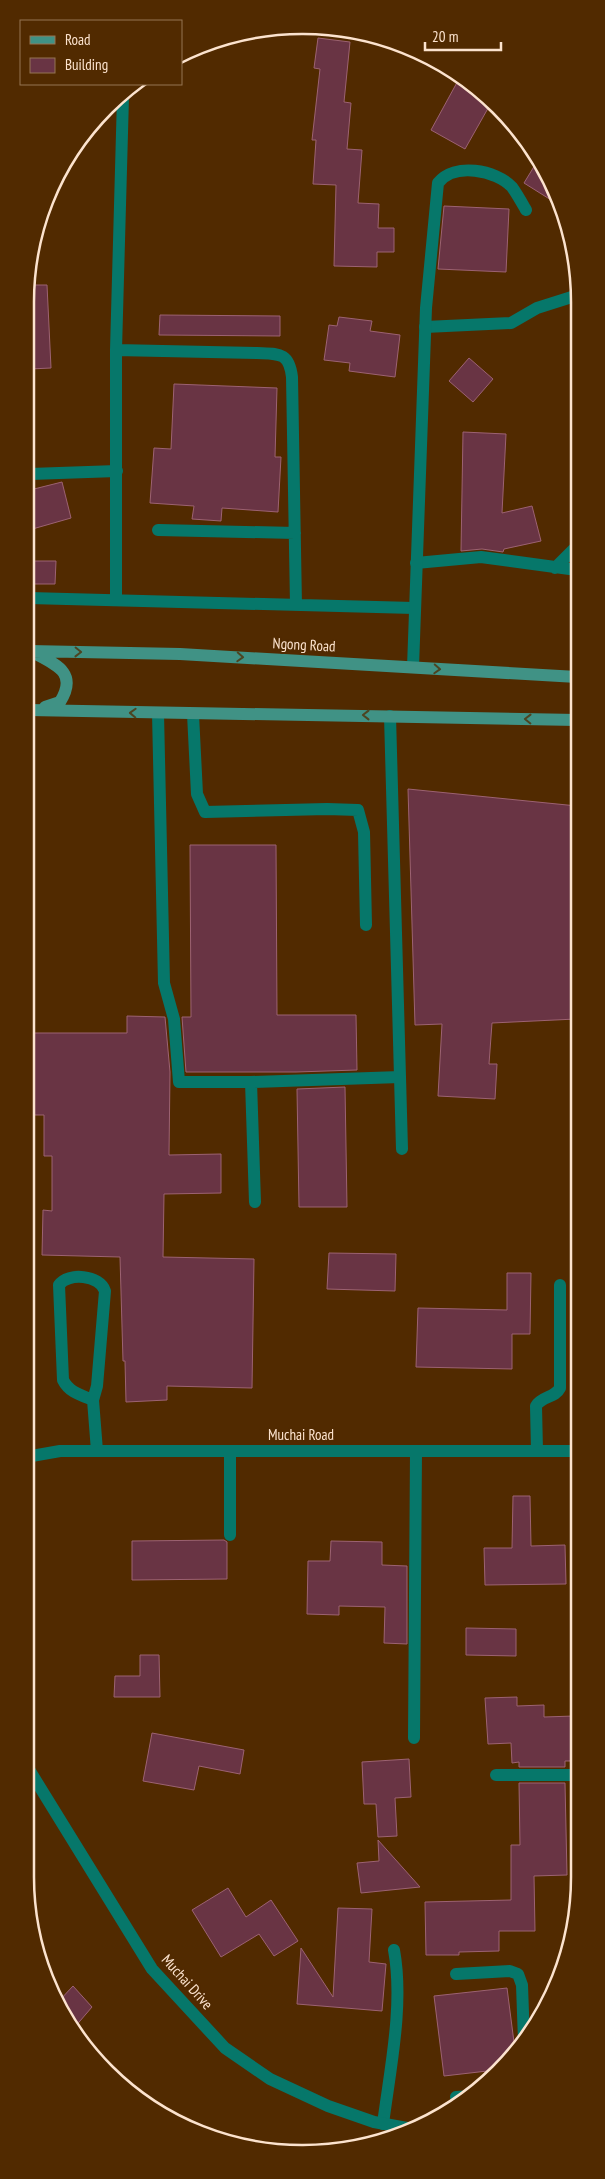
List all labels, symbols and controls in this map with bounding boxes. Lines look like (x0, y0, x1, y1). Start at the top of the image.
legend (20, 20, 182, 85)
scale bar (425, 20, 501, 52)
text: 20 m (432, 27, 458, 46)
text: Road (65, 30, 91, 49)
text: Building (65, 55, 108, 74)
street label: Ngong Road (272, 633, 336, 656)
one-way arrow (74, 647, 82, 657)
one-way arrow (236, 652, 244, 663)
one-way arrow (434, 663, 442, 674)
one-way arrow (129, 707, 137, 718)
one-way arrow (361, 710, 369, 720)
one-way arrow (524, 713, 532, 724)
street label: Muchai Road (268, 1425, 334, 1444)
street label: Muchai Drive (158, 1950, 217, 2013)

